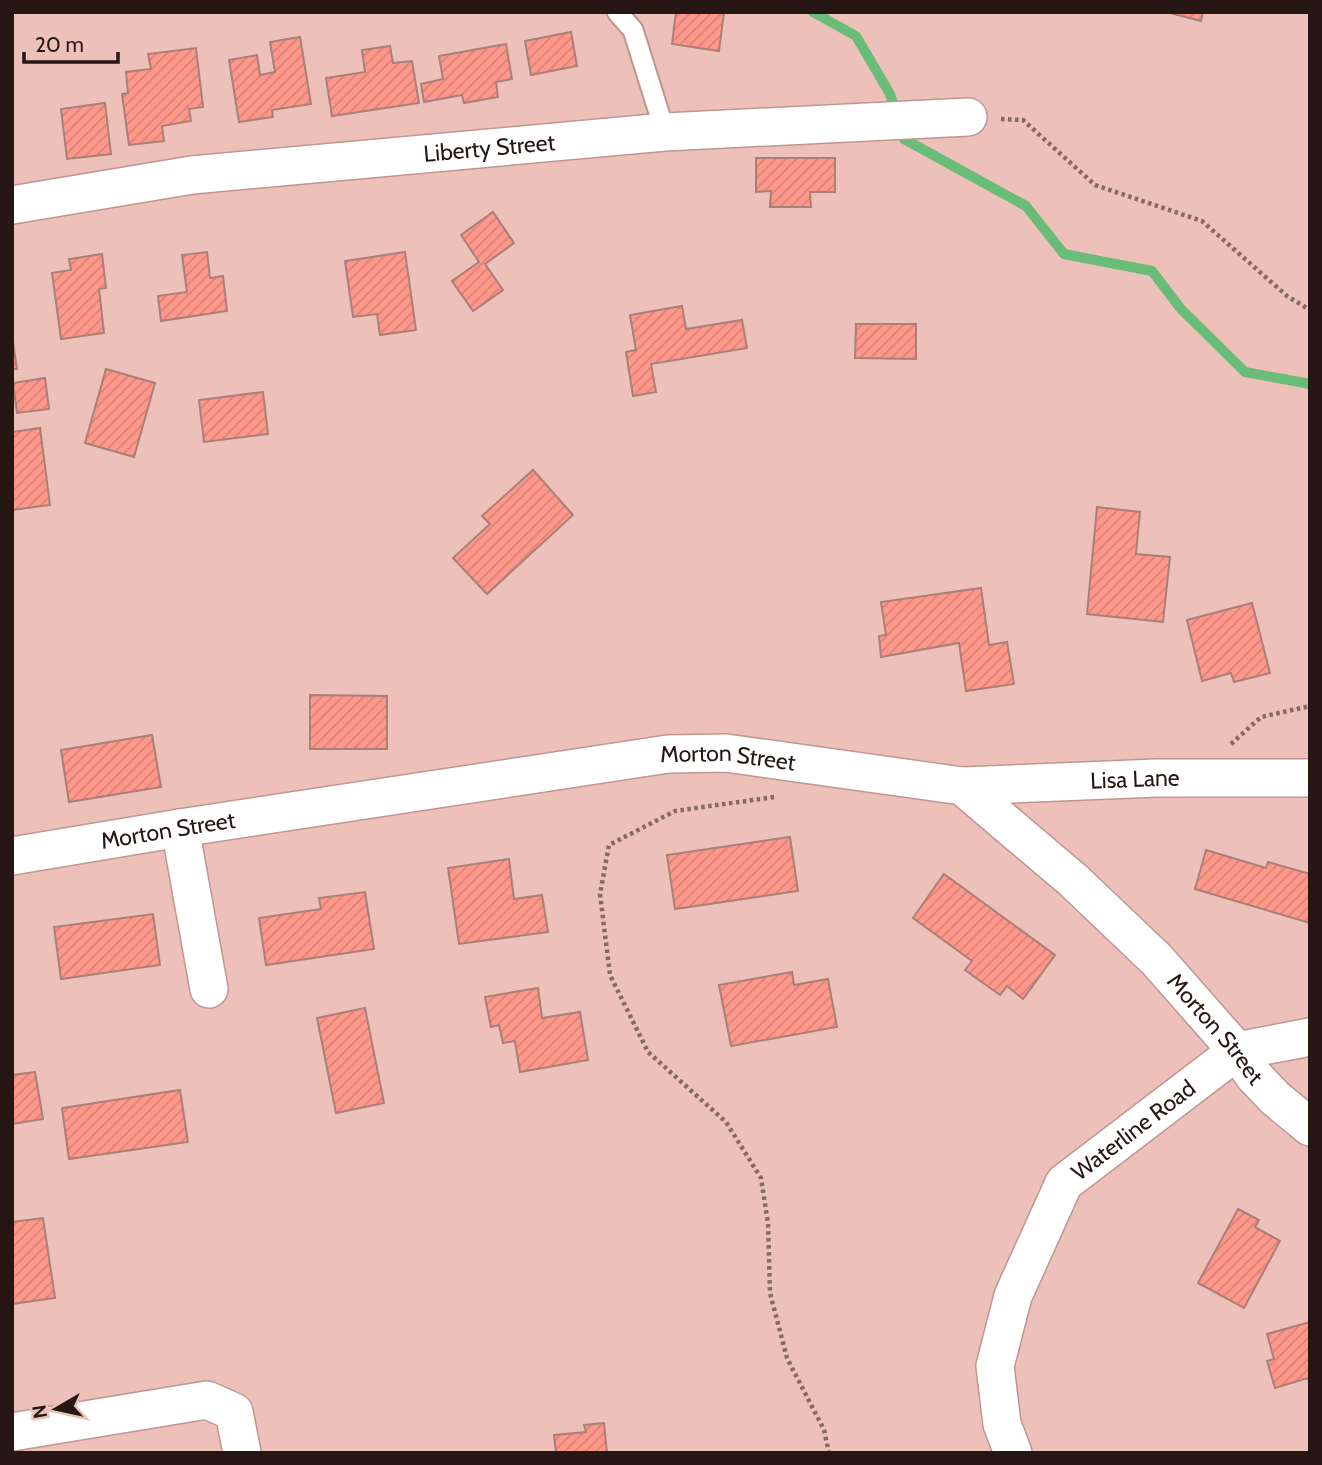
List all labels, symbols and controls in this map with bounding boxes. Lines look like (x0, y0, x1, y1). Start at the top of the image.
scale bar (24, 21, 119, 65)
text: 20 m (35, 32, 84, 57)
street label: Liberty Street (422, 128, 557, 168)
street label: Morton Street (660, 739, 798, 777)
street label: Lisa Lane (1090, 764, 1180, 795)
street label: Morton Street (99, 806, 237, 855)
street label: Morton Street (1161, 968, 1269, 1091)
street label: Waterline Road (1066, 1074, 1201, 1186)
north arrow (21, 1374, 91, 1444)
text: N (27, 1403, 52, 1420)

